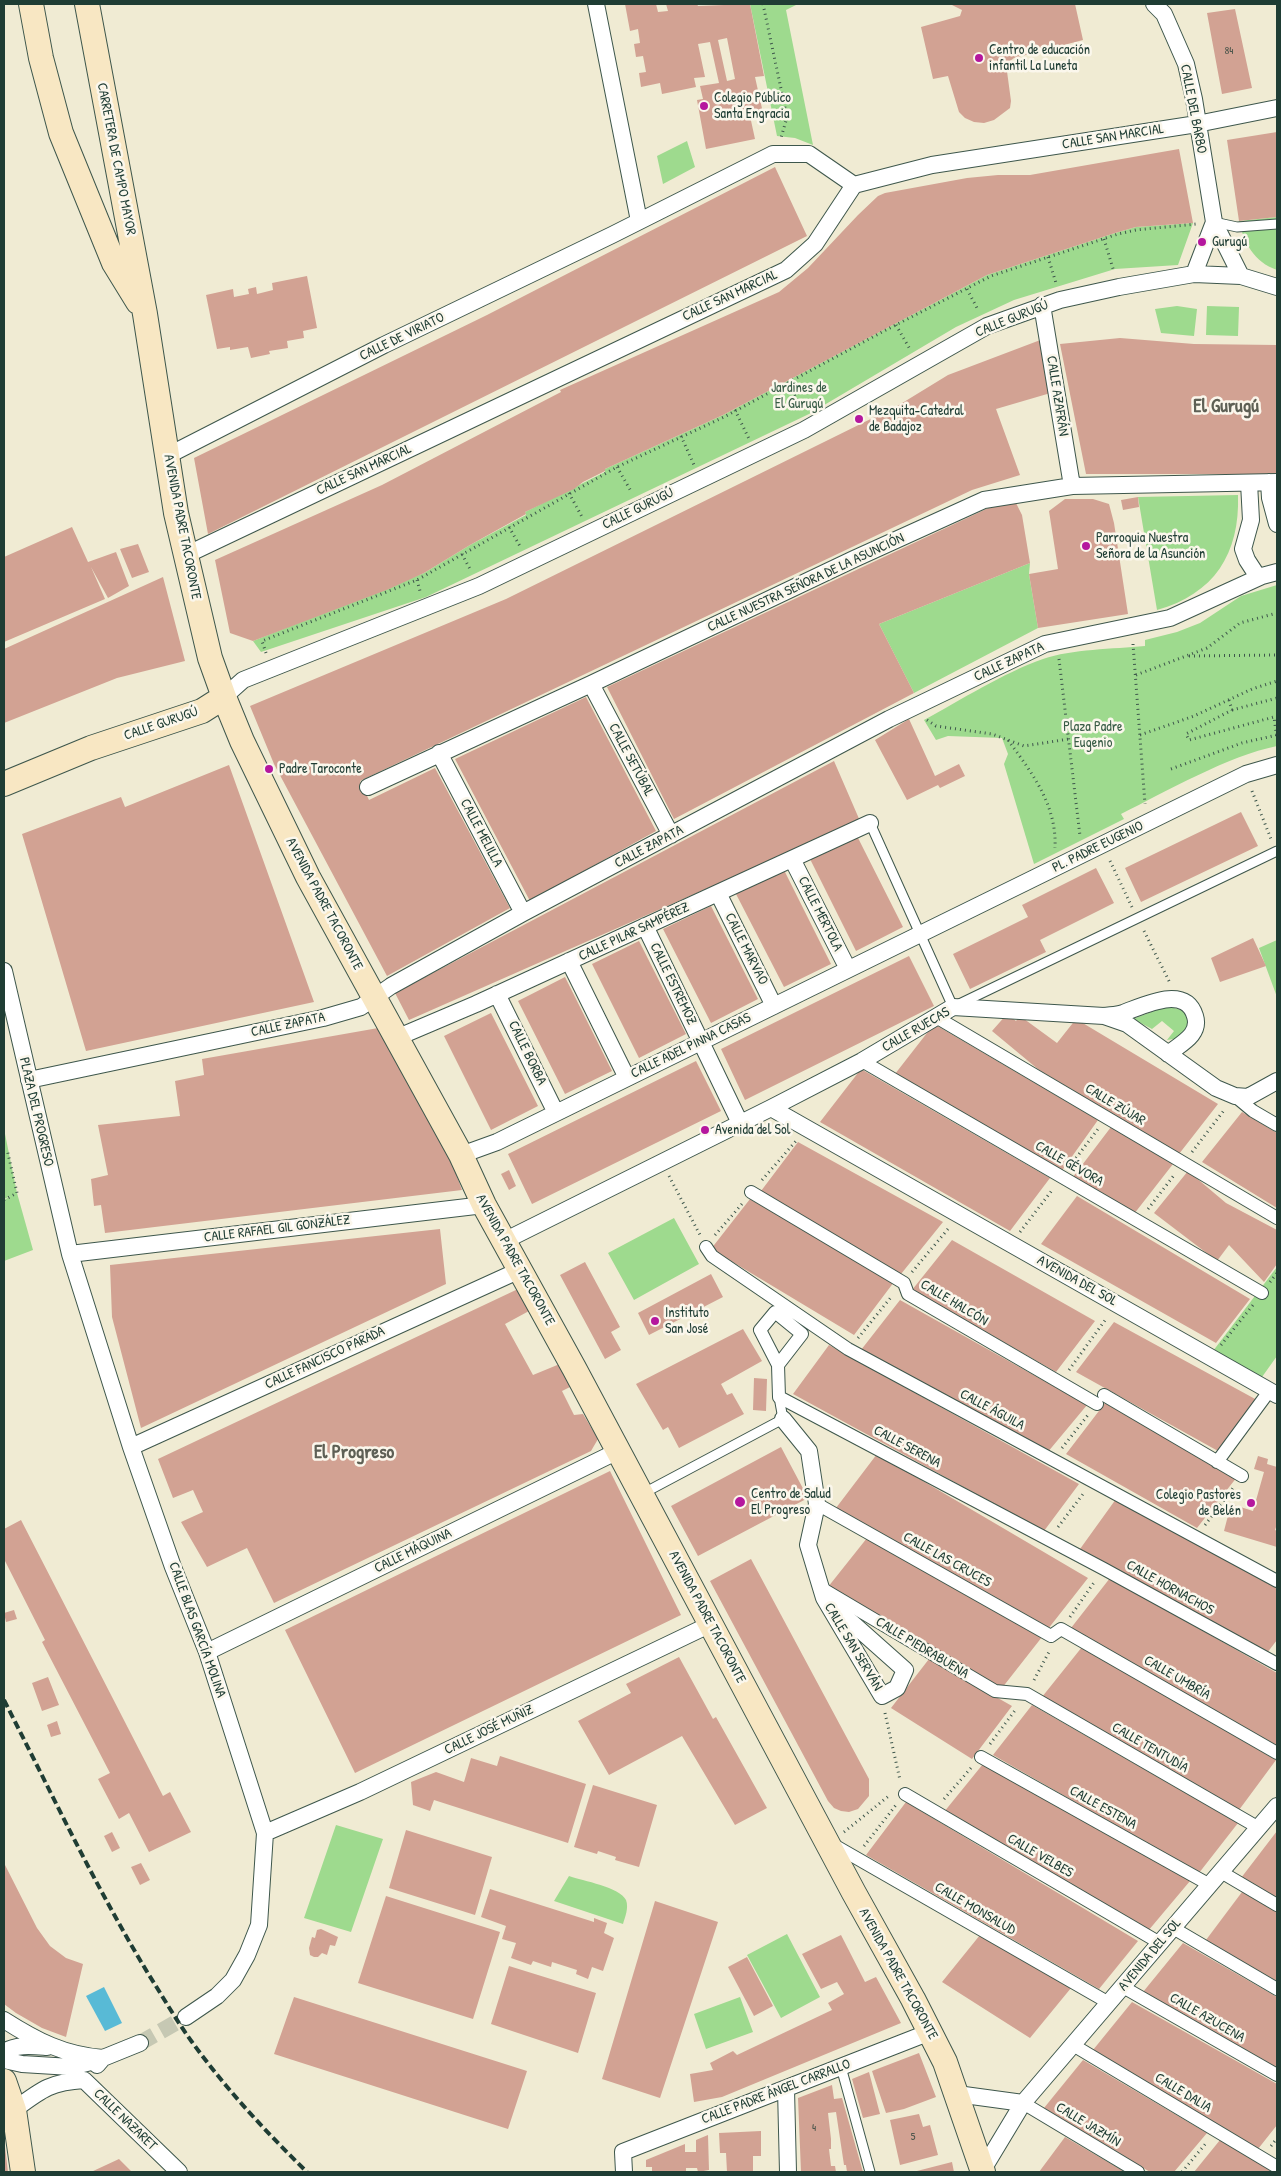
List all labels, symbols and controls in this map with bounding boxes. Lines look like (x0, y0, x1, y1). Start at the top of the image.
place label: Centro de educación infantil La Luneta (989, 42, 1090, 74)
house number: 84 (1225, 44, 1233, 58)
marker: Centro de educación infantil La Luneta (973, 52, 985, 64)
street label: CALLE DEL BARBO (1176, 63, 1210, 155)
street label: CARRETERA DE CAMPO MAYOR (93, 81, 139, 237)
place label: Colegio Público Santa Engracia (714, 90, 791, 122)
marker: Colegio Público Santa Engracia (698, 100, 710, 112)
street label: CALLE SAN MARCIAL (1061, 121, 1165, 153)
place label: Gurugú (1212, 234, 1247, 250)
marker: Gurugú (1196, 236, 1208, 248)
street label: CALLE SAN MARCIAL (680, 267, 780, 325)
street label: CALLE GURUGÚ (973, 297, 1051, 341)
street label: CALLE DE VIRIATO (357, 309, 447, 365)
street label: CALLE AZAFRÁN (1042, 355, 1072, 437)
park label: Jardines de El Gurugú (771, 380, 827, 412)
district label: El Gurugú (1193, 396, 1259, 418)
place label: Mezquita-Catedral de Badajoz (869, 403, 964, 436)
marker: Mezquita-Catedral de Badajoz (853, 413, 865, 425)
street label: CALLE SAN MARCIAL (314, 441, 414, 499)
street label: AVENIDA PADRE TACORONTE (160, 453, 204, 601)
street label: CALLE GURUGÚ (600, 485, 676, 533)
street label: CALLE NUESTRA SEÑORA DE LA ASUNCIÓN (705, 530, 907, 636)
place label: Parroquia Nuestra Señora de la Asunción (1096, 530, 1205, 562)
marker: Parroquia Nuestra Señora de la Asunción (1080, 540, 1092, 552)
street label: CALLE ZAPATA (971, 638, 1047, 686)
street label: CALLE GURUGÚ (122, 703, 200, 745)
park label: Plaza Padre Eugenio (1063, 719, 1123, 752)
street label: CALLE SETÚBAL (605, 721, 657, 799)
place label: Padre Taroconte (279, 761, 362, 777)
marker: Padre Taroconte (263, 763, 275, 775)
street label: CALLE MELILLA (456, 796, 506, 870)
street label: PL. PADRE EUGENIO (1050, 818, 1146, 876)
street label: CALLE ZAPATA (612, 822, 686, 872)
street label: AVENIDA PADRE TACORONTE (282, 835, 366, 973)
street label: CALLE MERTOLA (794, 874, 846, 954)
street label: CALLE PILAR SAMPÉREZ (576, 899, 692, 965)
street label: CALLE MARVAO (721, 910, 771, 988)
street label: CALLE ESTREMOZ (646, 940, 700, 1028)
street label: CALLE RUECAS (879, 1004, 953, 1056)
street label: CALLE ZAPATA (249, 1009, 327, 1041)
street label: CALLE ADEL PINNA CASAS (628, 1010, 754, 1082)
street label: CALLE BORBA (504, 1018, 550, 1088)
street label: PLAZA DEL PROGRESO (15, 1056, 57, 1168)
street label: CALLE ZÚJAR (1082, 1080, 1148, 1130)
place label: Avenida del Sol (715, 1122, 790, 1138)
marker: Avenida del Sol (699, 1124, 711, 1136)
street label: CALLE GÉVORA (1032, 1138, 1106, 1190)
street label: AVENIDA PADRE TACORONTE (472, 1191, 558, 1329)
street label: CALLE RAFAEL GIL GONZÁLEZ (203, 1212, 351, 1246)
street label: AVENIDA DEL SOL (1034, 1252, 1120, 1310)
street label: CALLE HALCÓN (917, 1276, 991, 1330)
place label: Instituto San José (665, 1305, 709, 1338)
marker: Instituto San José (649, 1315, 661, 1327)
street label: CALLE FANCISCO PARADA (262, 1323, 388, 1393)
street label: CALLE ÁGUILA (957, 1386, 1027, 1434)
street label: CALLE SERENA (870, 1422, 944, 1472)
district label: El Progreso (314, 1442, 394, 1464)
place label: Centro de Salud El Progreso (751, 1486, 831, 1518)
place label: Colegio Pastores de Belén (1156, 1487, 1241, 1520)
marker: Centro de Salud El Progreso (733, 1495, 747, 1509)
marker: Colegio Pastores de Belén (1245, 1497, 1257, 1509)
street label: CALLE MÁQUINA (372, 1525, 454, 1577)
street label: CALLE LAS CRUCES (900, 1529, 994, 1591)
street label: AVENIDA PADRE TACORONTE (665, 1548, 749, 1686)
street label: CALLE HORNACHOS (1123, 1557, 1217, 1619)
street label: CALLE BLAS GARCÍA MOLINA (165, 1560, 229, 1700)
street label: CALLE SAN SERVÁN (820, 1600, 886, 1694)
street label: CALLE PIEDRABUENA (872, 1614, 972, 1682)
street label: CALLE UMBRÍA (1141, 1652, 1213, 1704)
street label: CALLE JOSÉ MUÑIZ (442, 1701, 536, 1759)
street label: CALLE TENTUDÍA (1109, 1719, 1191, 1777)
street label: CALLE ESTENA (1067, 1783, 1139, 1833)
street label: CALLE VELBES (1004, 1830, 1076, 1882)
street label: CALLE MONSALUD (932, 1879, 1018, 1939)
street label: AVENIDA PADRE TACORONTE (855, 1905, 941, 2043)
street label: AVENIDA DEL SOL (1115, 1916, 1185, 1994)
street label: CALLE AZUCENA (1166, 1990, 1248, 2046)
street label: CALLE PADRE ÁNGEL CARRALLO (699, 2056, 853, 2128)
street label: CALLE DALIA (1152, 2070, 1214, 2116)
street label: CALLE NAZARET (90, 2086, 160, 2154)
street label: CALLE JAZMÍN (1053, 2099, 1123, 2151)
house number: 4 (812, 2121, 816, 2135)
house number: 5 (911, 2130, 915, 2144)

